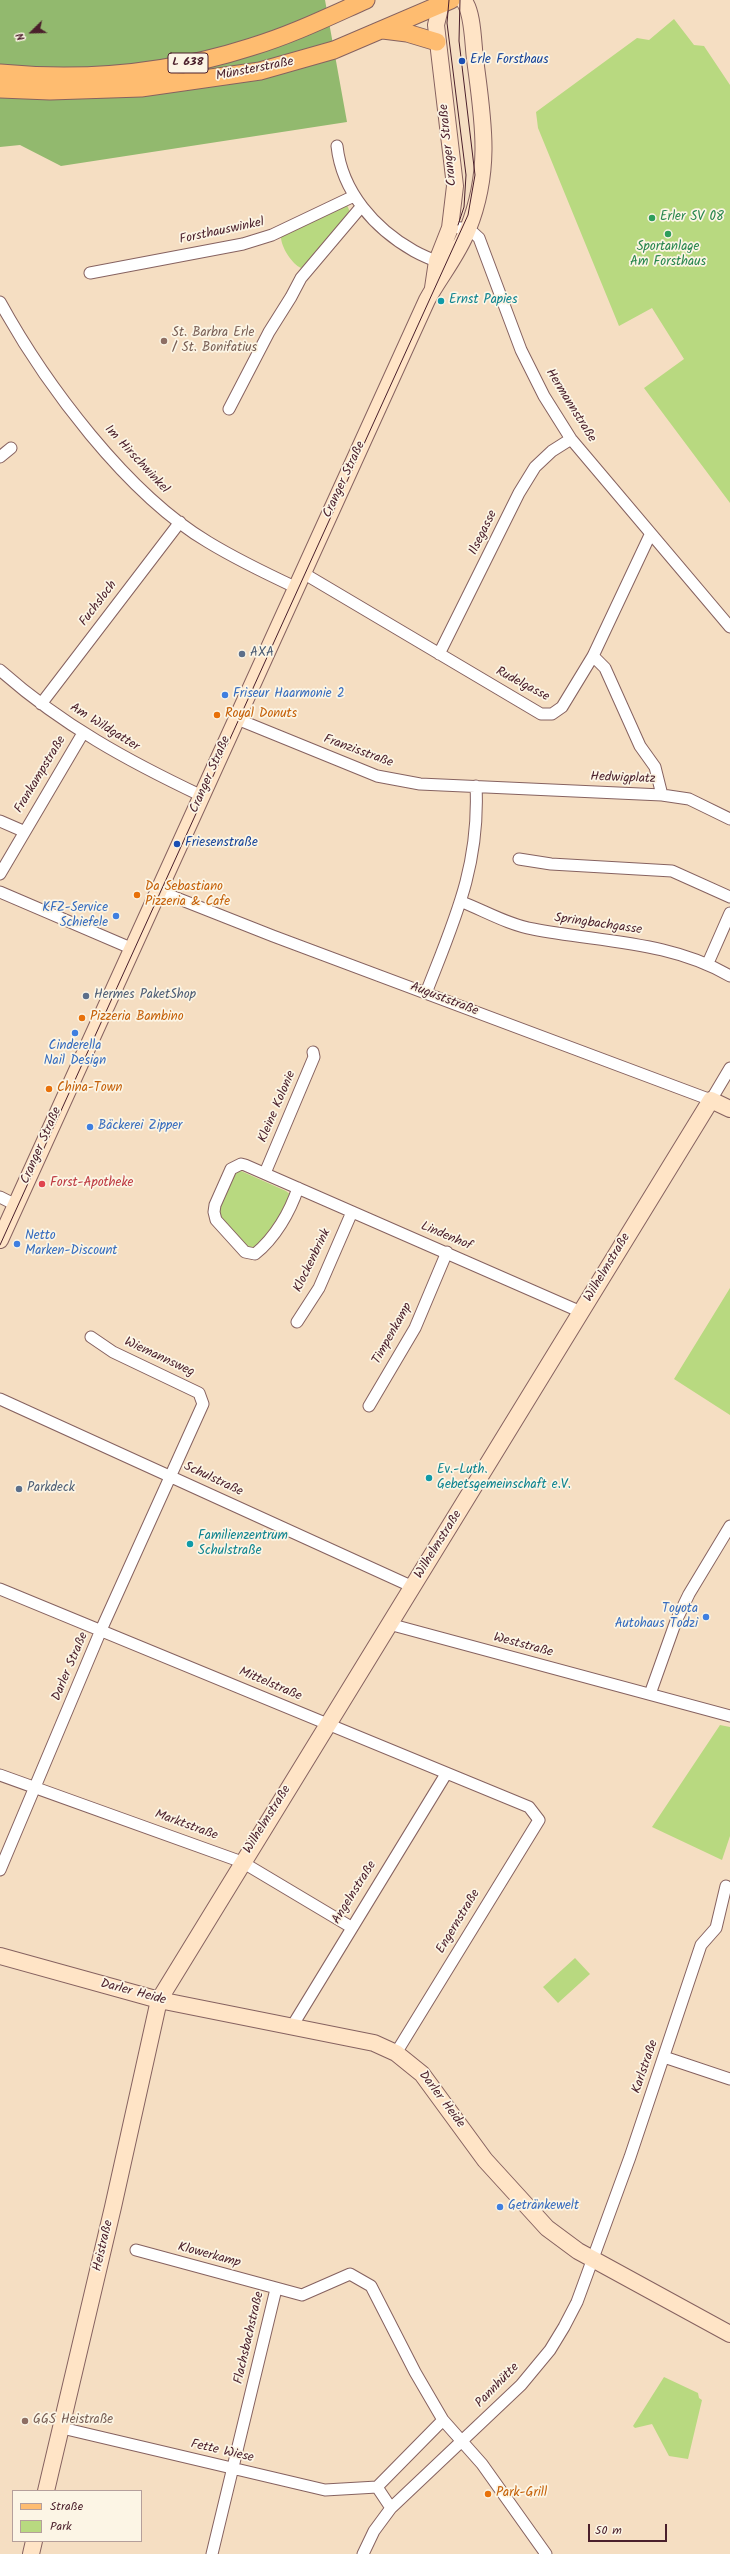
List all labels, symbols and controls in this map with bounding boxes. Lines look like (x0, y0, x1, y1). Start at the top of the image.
north arrow (12, 12, 52, 52)
text: N (11, 30, 31, 43)
road number: L 638 (168, 53, 208, 73)
place label: Erle Forsthaus (470, 53, 549, 69)
street label: Münsterstraße (215, 55, 295, 85)
marker: Erle Forsthaus (457, 56, 467, 66)
street label: Cranger Straße (437, 103, 461, 187)
place label: Erler SV 08 (660, 210, 724, 226)
marker: Erler SV 08 (647, 213, 657, 223)
street label: Forsthauswinkel (178, 215, 266, 249)
marker: Sportanlage Am Forsthaus (663, 229, 673, 239)
place label: Sportanlage Am Forsthaus (630, 240, 706, 271)
place label: Ernst Papies (449, 293, 517, 309)
marker: Ernst Papies (436, 296, 446, 306)
place label: St. Barbra Erle / St. Bonifatius (172, 326, 257, 357)
marker: St. Barbra Erle / St. Bonifatius (159, 336, 169, 346)
street label: Hermannstraße (541, 366, 599, 446)
street label: Im Hirschwinkel (100, 423, 172, 497)
street label: Cranger Straße (321, 439, 369, 521)
street label: Ilsegasse (467, 508, 501, 558)
street label: Fuchsloch (77, 578, 121, 630)
place label: AXA (250, 646, 274, 662)
marker: AXA (237, 649, 247, 659)
street label: Rudelgasse (492, 664, 552, 706)
place label: Friseur Haarmonie 2 (233, 687, 344, 703)
marker: Friseur Haarmonie 2 (220, 690, 230, 700)
street label: Am Wildgatter (66, 700, 142, 756)
place label: Royal Donuts (225, 707, 297, 723)
marker: Royal Donuts (212, 710, 222, 720)
street label: Franzisstraße (321, 732, 395, 772)
street label: Frankampstraße (12, 734, 70, 816)
street label: Cranger Straße (187, 734, 235, 816)
street label: Hedwigplatz (590, 770, 656, 788)
place label: Friesenstraße (185, 836, 258, 852)
marker: Friesenstraße (172, 839, 182, 849)
place label: Da Sebastiano Pizzeria & Cafe (145, 880, 230, 911)
marker: Da Sebastiano Pizzeria & Cafe (132, 890, 142, 900)
place label: KFZ-Service Schiefele (42, 901, 108, 932)
marker: KFZ-Service Schiefele (111, 911, 121, 921)
street label: Springbachgasse (553, 911, 643, 939)
street label: Auguststraße (408, 980, 480, 1020)
place label: Hermes PaketShop (94, 988, 196, 1004)
marker: Hermes PaketShop (81, 991, 91, 1001)
place label: Pizzeria Bambino (90, 1010, 184, 1026)
marker: Pizzeria Bambino (77, 1013, 87, 1023)
marker: Cinderella Nail Design (70, 1028, 80, 1038)
place label: Cinderella Nail Design (44, 1039, 106, 1070)
street label: Kleine Kolonie (256, 1069, 300, 1145)
place label: China-Town (57, 1081, 122, 1097)
marker: China-Town (44, 1084, 54, 1094)
street label: Cranger Straße (18, 1105, 66, 1187)
place label: Bäckerei Zipper (98, 1119, 182, 1135)
marker: Bäckerei Zipper (85, 1122, 95, 1132)
place label: Forst-Apotheke (50, 1176, 133, 1192)
marker: Forst-Apotheke (37, 1179, 47, 1189)
street label: Lindenhof (418, 1219, 474, 1255)
street label: Klockenbrink (291, 1227, 335, 1295)
place label: Netto Marken-Discount (25, 1229, 117, 1260)
street label: Wilhelmstraße (581, 1231, 635, 1305)
marker: Netto Marken-Discount (12, 1239, 22, 1249)
street label: Timpenkamp (370, 1300, 416, 1368)
street label: Wiemannsweg (121, 1335, 197, 1381)
street label: Schulstraße (181, 1460, 245, 1500)
place label: Ev.-Luth. Gebetsgemeinschaft e.V. (437, 1463, 571, 1494)
marker: Ev.-Luth. Gebetsgemeinschaft e.V. (424, 1473, 434, 1483)
place label: Parkdeck (27, 1481, 75, 1497)
marker: Parkdeck (14, 1484, 24, 1494)
street label: Wilhelmstraße (412, 1508, 466, 1582)
place label: Familienzentrum Schulstraße (198, 1529, 288, 1560)
marker: Familienzentrum Schulstraße (185, 1539, 195, 1549)
place label: Toyota Autohaus Todzi (615, 1602, 698, 1633)
marker: Toyota Autohaus Todzi (701, 1612, 711, 1622)
street label: Darler Straße (50, 1630, 92, 1704)
street label: Weststraße (492, 1631, 554, 1661)
street label: Mittelstraße (236, 1665, 304, 1705)
street label: Wilhelmstraße (241, 1783, 295, 1857)
street label: Marktstraße (152, 1807, 220, 1845)
street label: Angelnstraße (329, 1859, 381, 1927)
street label: Engernstraße (434, 1887, 484, 1957)
street label: Darler Heide (98, 1977, 168, 2009)
street label: Karlstraße (630, 2038, 662, 2096)
street label: Darler Heide (415, 2068, 467, 2132)
place label: Getränkewelt (508, 2199, 579, 2215)
marker: Getränkewelt (495, 2202, 505, 2212)
street label: Heistraße (91, 2219, 117, 2273)
street label: Klowerkamp (176, 2240, 242, 2272)
street label: Flachsbachstraße (232, 2290, 268, 2386)
street label: Pannhütte (473, 2360, 523, 2412)
place label: GGS Heistraße (33, 2413, 113, 2429)
marker: GGS Heistraße (20, 2416, 30, 2426)
street label: Fette Wiese (189, 2437, 255, 2467)
place label: Park-Grill (496, 2486, 547, 2502)
marker: Park-Grill (483, 2489, 493, 2499)
legend (12, 2490, 142, 2542)
text: Straße (50, 2497, 83, 2516)
scale bar (590, 2516, 669, 2542)
text: Park (50, 2517, 72, 2536)
text: 50 m (595, 2521, 622, 2540)

